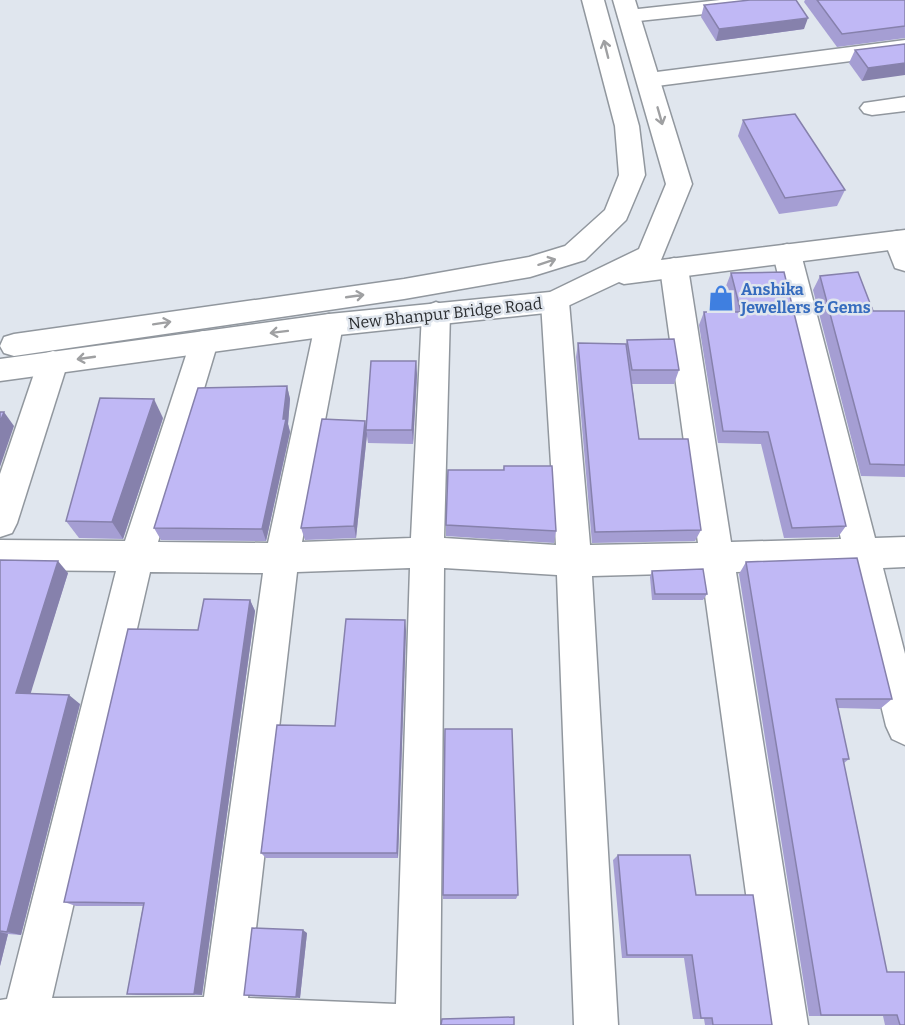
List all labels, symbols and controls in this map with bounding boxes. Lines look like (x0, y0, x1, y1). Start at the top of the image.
one-way arrow (600, 40, 612, 59)
one-way arrow (654, 106, 666, 125)
one-way arrow (537, 256, 556, 267)
place label: Anshika Jewellers & Gems (740, 280, 871, 317)
shop icon: Anshika Jewellers & Gems (706, 283, 736, 313)
one-way arrow (344, 290, 364, 301)
street label: New Bhanpur Bridge Road (347, 294, 543, 333)
one-way arrow (151, 317, 171, 328)
one-way arrow (270, 326, 290, 337)
one-way arrow (76, 353, 96, 364)

